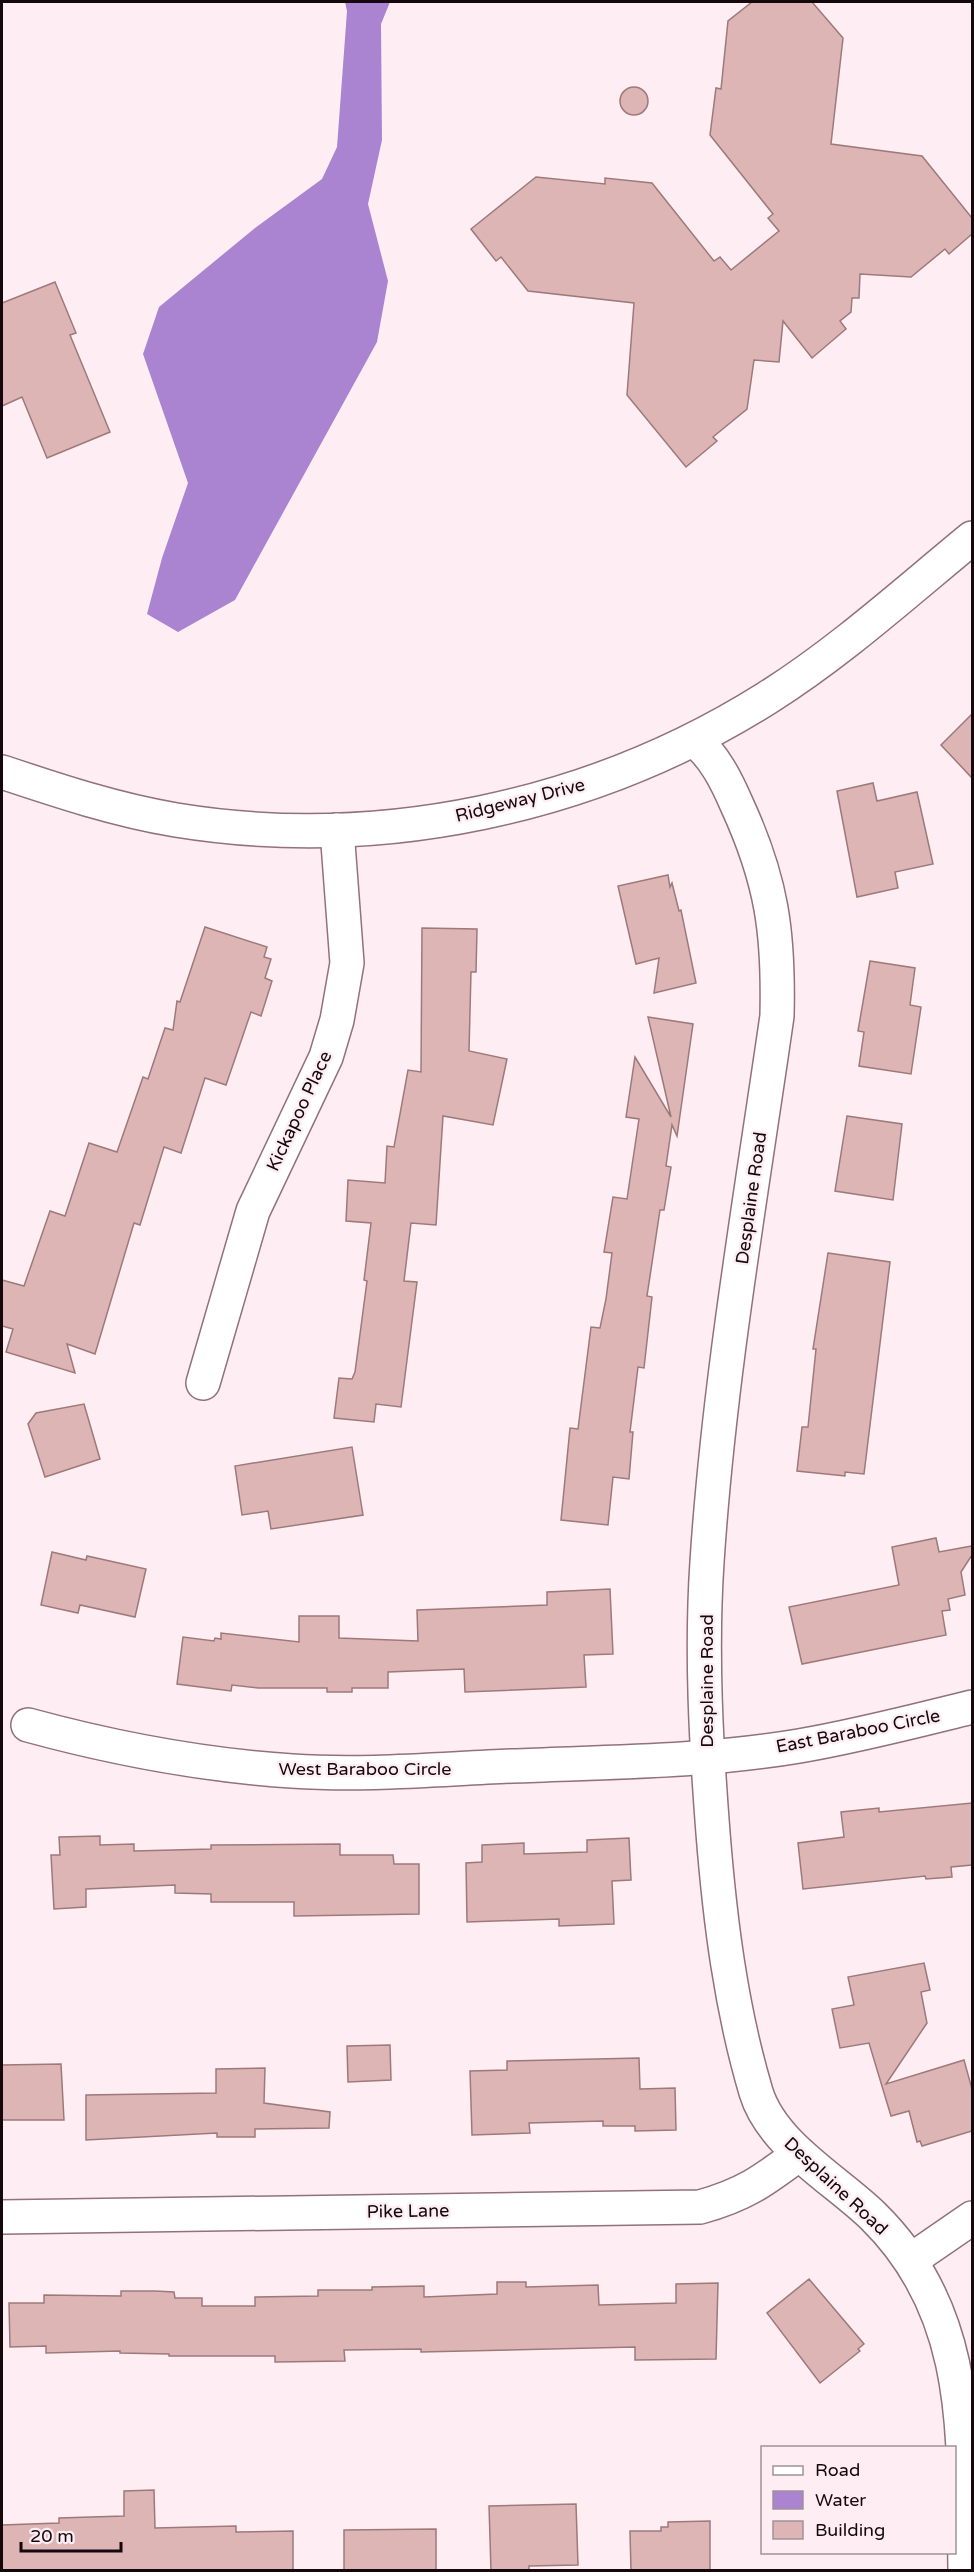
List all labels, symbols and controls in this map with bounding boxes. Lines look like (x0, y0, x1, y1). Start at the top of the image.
street label: Ridgeway Drive (453, 773, 587, 827)
street label: Kickapoo Place (262, 1047, 336, 1175)
street label: Desplaine Road (731, 1130, 771, 1266)
street label: Desplaine Road (696, 1614, 718, 1748)
street label: East Baraboo Circle (774, 1704, 942, 1758)
street label: West Baraboo Circle (278, 1758, 452, 1780)
street label: Desplaine Road (780, 2132, 892, 2240)
street label: Pike Lane (367, 2199, 449, 2223)
legend (761, 2446, 956, 2554)
text: Road (815, 2459, 860, 2481)
text: Water (815, 2489, 866, 2511)
scale bar (21, 2515, 122, 2553)
text: Building (815, 2519, 885, 2541)
text: 20 m (30, 2525, 74, 2547)

